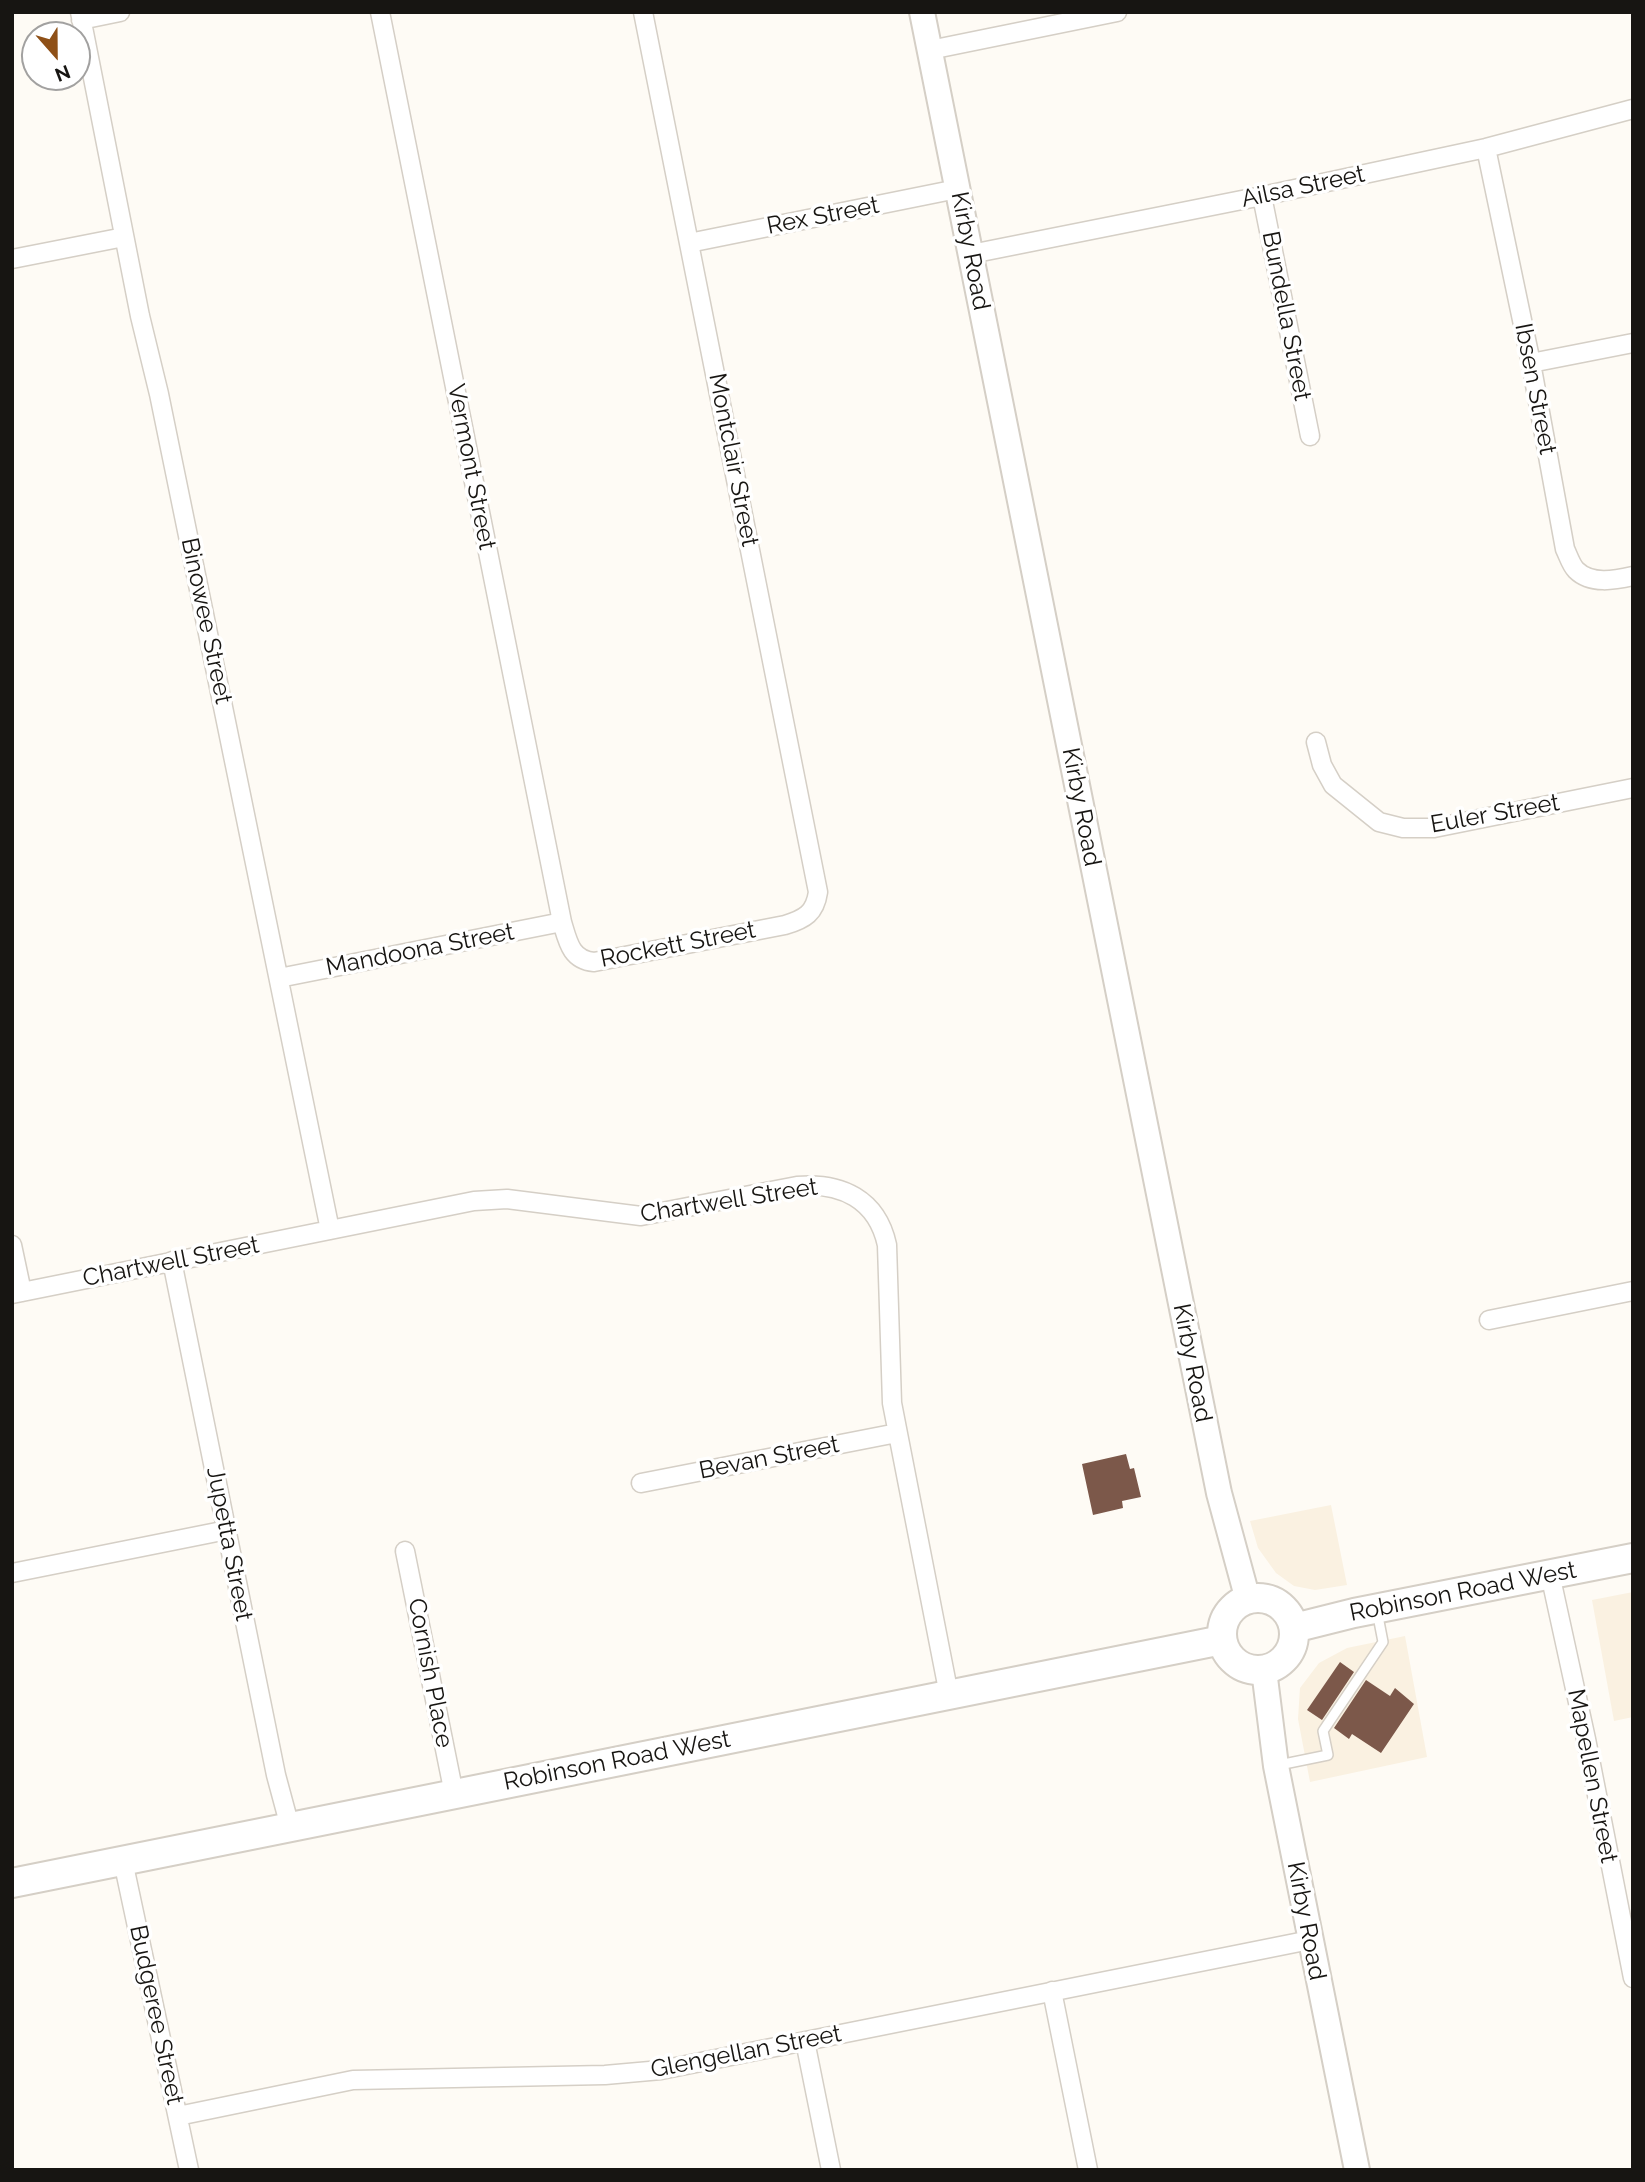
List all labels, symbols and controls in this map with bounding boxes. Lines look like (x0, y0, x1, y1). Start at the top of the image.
north arrow (21, 21, 91, 91)
text: N (52, 61, 74, 87)
street label: Ailsa Street (1239, 160, 1367, 214)
street label: Kirby Road (944, 189, 996, 313)
street label: Rex Street (764, 191, 882, 241)
street label: Bundella Street (1255, 229, 1317, 403)
street label: Ibsen Street (1508, 321, 1562, 457)
street label: Montclair Street (702, 371, 764, 549)
street label: Vermont Street (441, 382, 501, 552)
street label: Binowee Street (174, 535, 238, 707)
street label: Kirby Road (1055, 745, 1107, 869)
street label: Euler Street (1428, 789, 1562, 839)
street label: Rockett Street (598, 916, 758, 974)
street label: Mandoona Street (323, 918, 517, 982)
street label: Chartwell Street (638, 1173, 820, 1229)
street label: Chartwell Street (80, 1231, 262, 1293)
street label: Kirby Road (1166, 1301, 1218, 1425)
street label: Bevan Street (697, 1430, 841, 1486)
street label: Jupetta Street (200, 1465, 258, 1623)
street label: Robinson Road West (1347, 1556, 1579, 1628)
street label: Cornish Place (401, 1596, 459, 1750)
street label: Mapellen Street (1561, 1687, 1623, 1865)
street label: Robinson Road West (501, 1725, 733, 1797)
street label: Kirby Road (1280, 1859, 1332, 1983)
street label: Budgeree Street (123, 1923, 189, 2107)
street label: Glengellan Street (648, 2019, 844, 2085)

